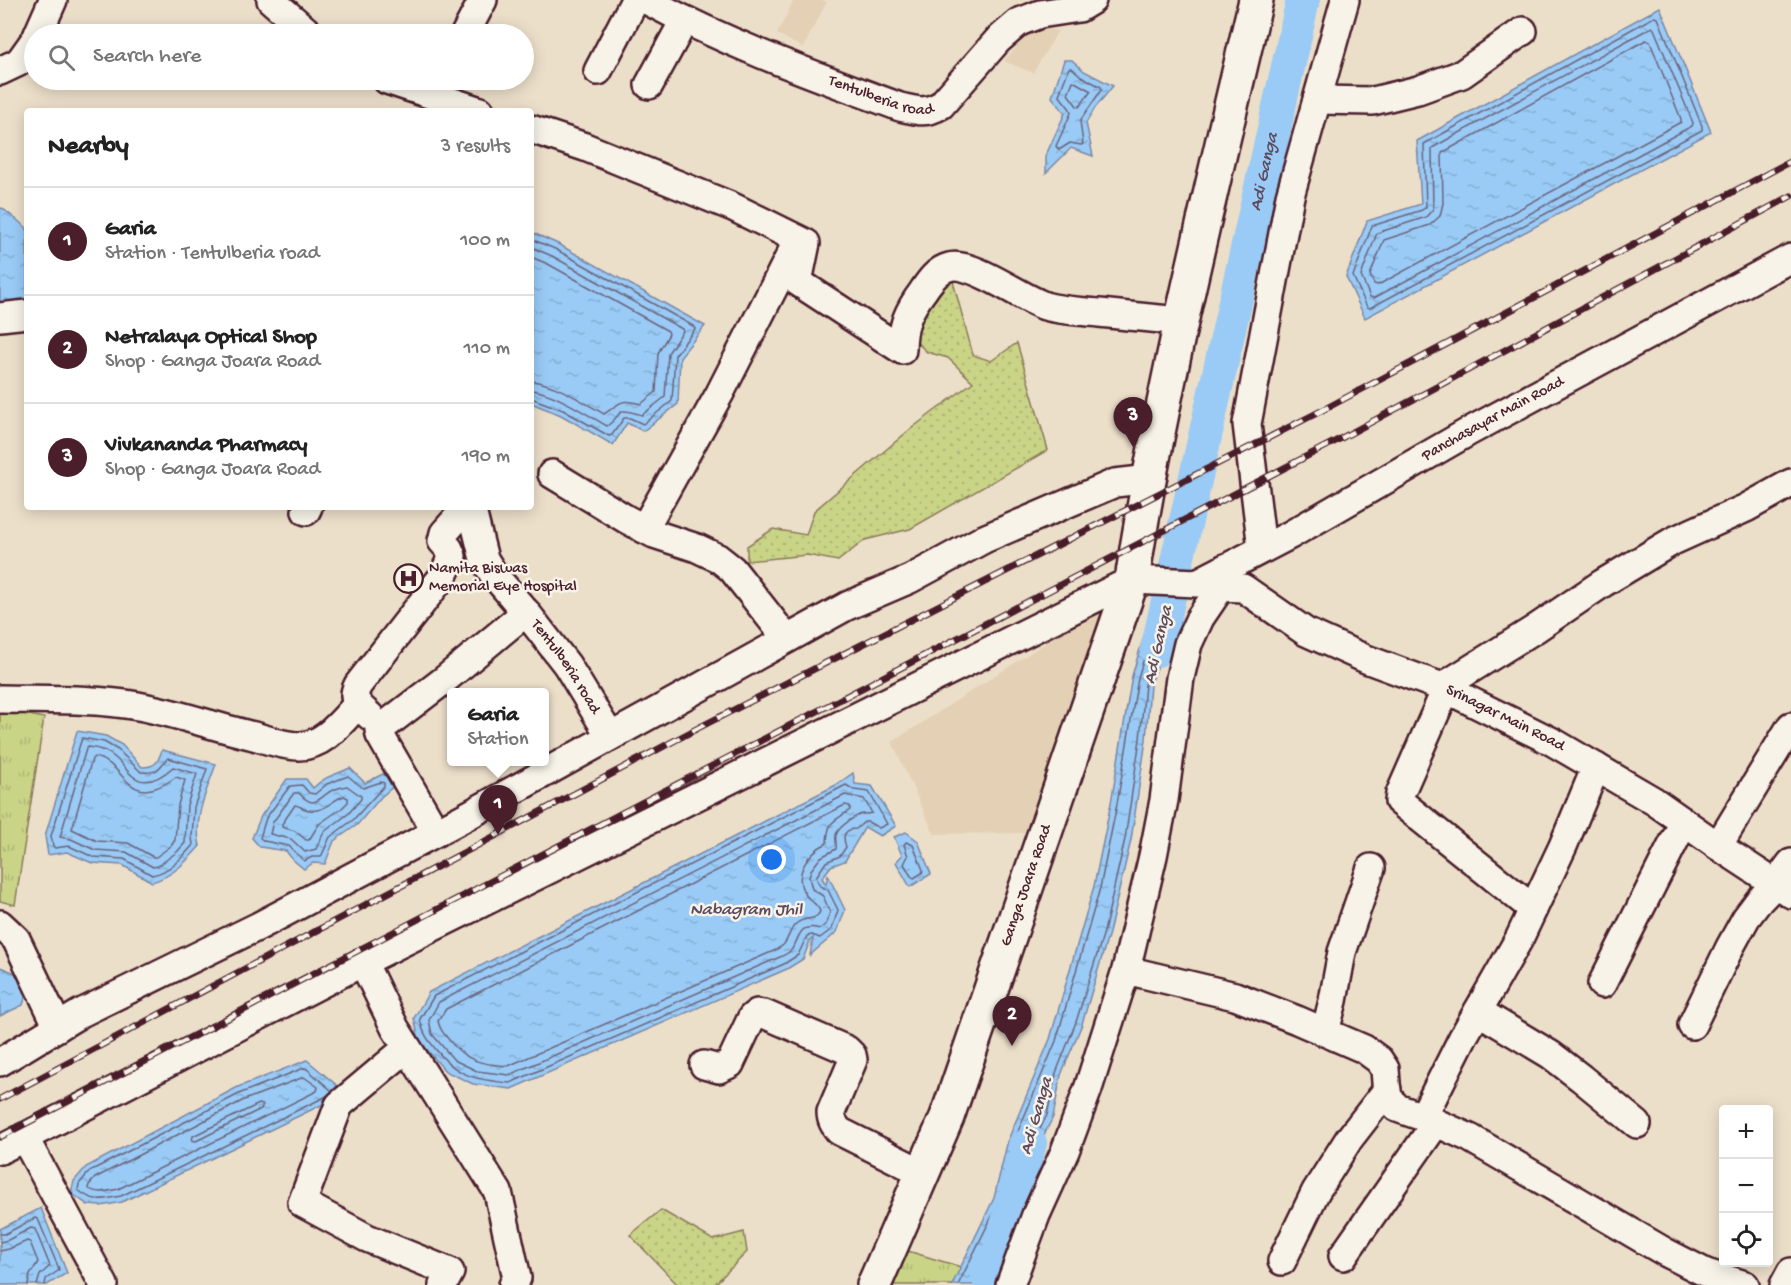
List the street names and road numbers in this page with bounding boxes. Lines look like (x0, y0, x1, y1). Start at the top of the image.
street label: Tentulberia road (824, 71, 938, 121)
street label: Panchasayar Main Road (1418, 372, 1569, 467)
street label: Tentulberia road (525, 615, 605, 719)
street label: Srinagar Main Road (1442, 681, 1569, 757)
street label: Ganga Joara Road (997, 821, 1057, 949)

